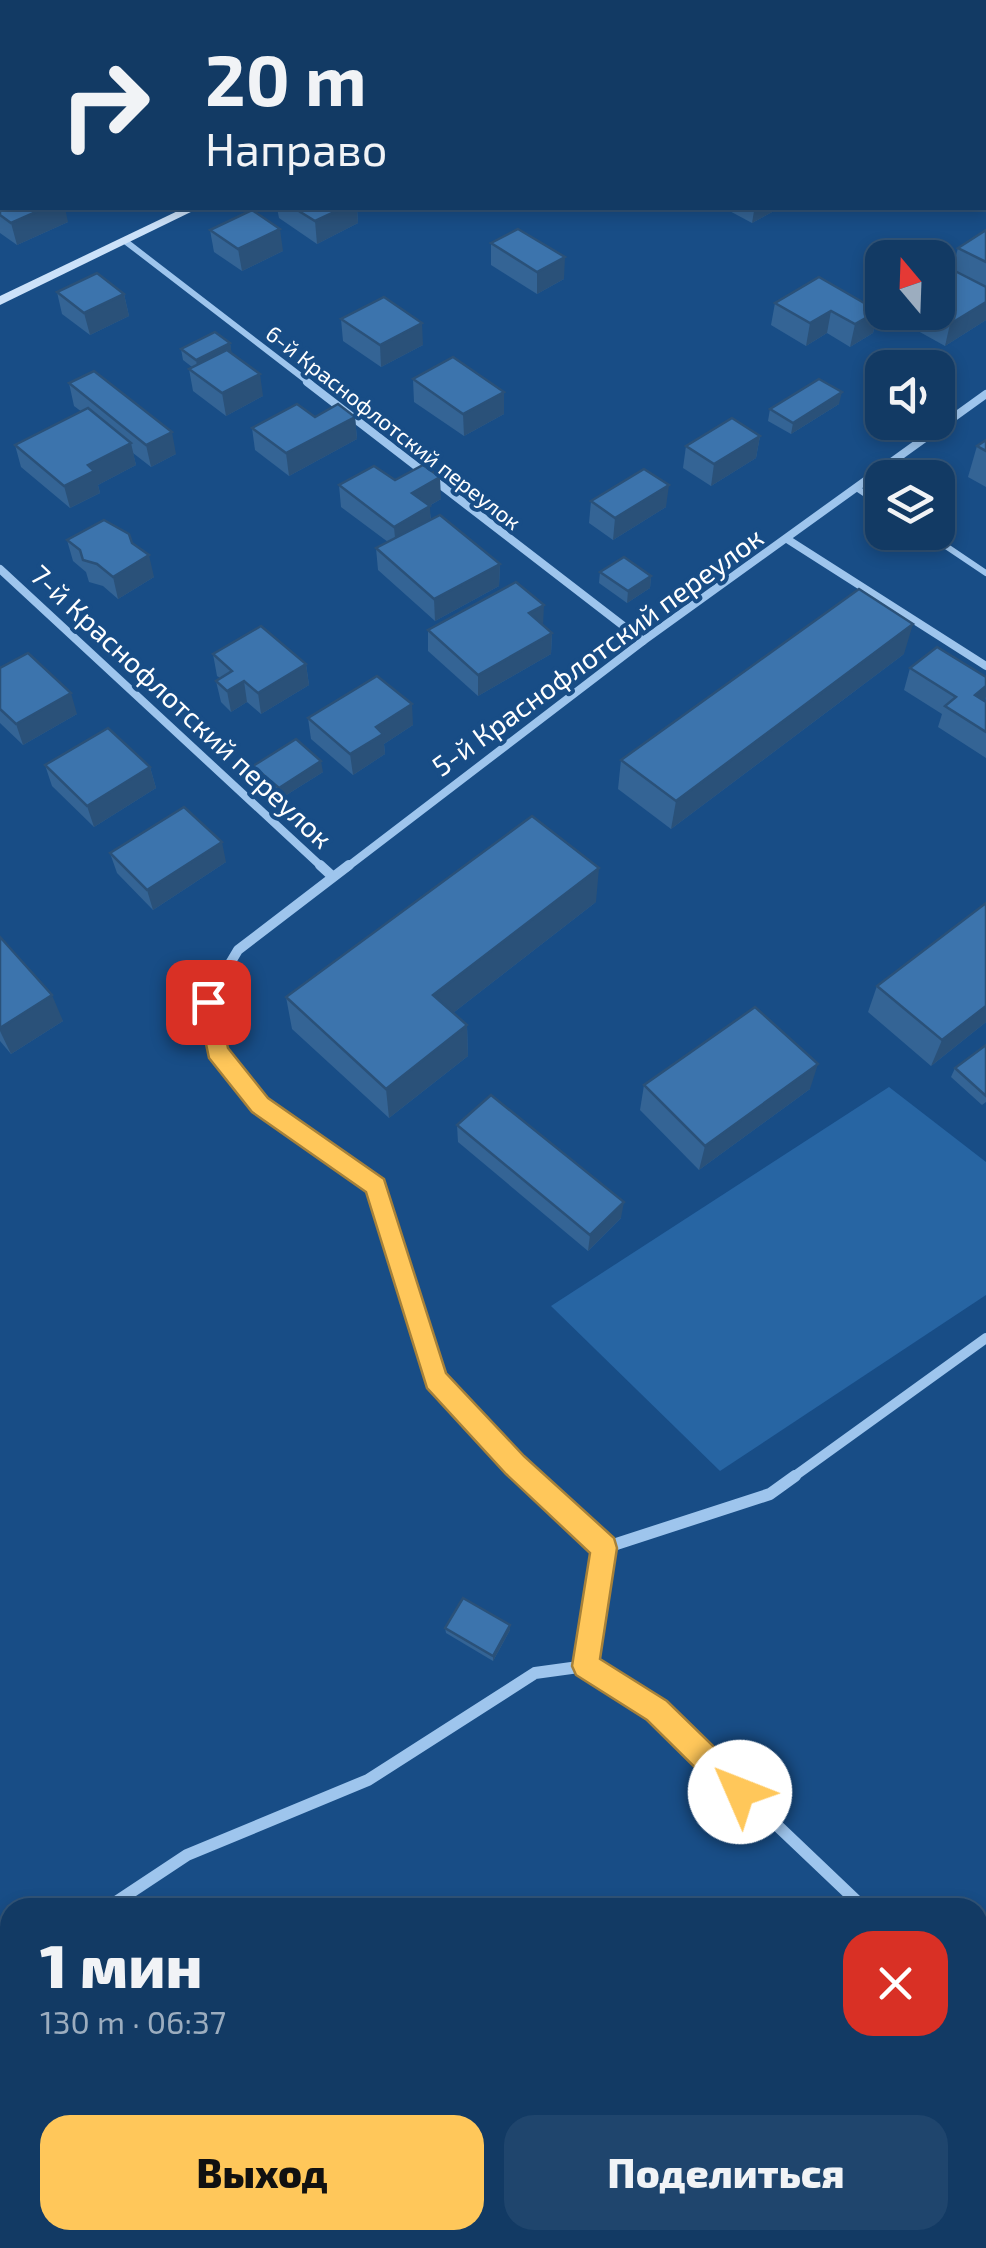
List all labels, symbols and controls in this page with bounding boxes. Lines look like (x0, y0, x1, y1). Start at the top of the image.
text: 20 m (205, 36, 367, 120)
icon: right (40, 40, 170, 170)
text: Направо (205, 121, 387, 175)
north arrow (865, 240, 955, 330)
map controls (865, 240, 955, 550)
street label: 6-й Краснофлотский переулок (261, 319, 527, 535)
button: sound (865, 350, 955, 440)
button: layers (865, 460, 955, 550)
street label: 5-й Краснофлотский переулок (425, 519, 769, 783)
street label: 7-й Краснофлотский переулок (24, 557, 340, 855)
pin (166, 960, 251, 1045)
icon: arrive (181, 975, 236, 1030)
position arrow (688, 1740, 792, 1844)
text: 1 мин (40, 1928, 203, 2000)
button: close (843, 1931, 948, 2036)
text: 130 m · 06:37 (40, 2002, 226, 2040)
button: Выход (40, 2115, 484, 2230)
button: Поделиться (504, 2115, 948, 2230)

